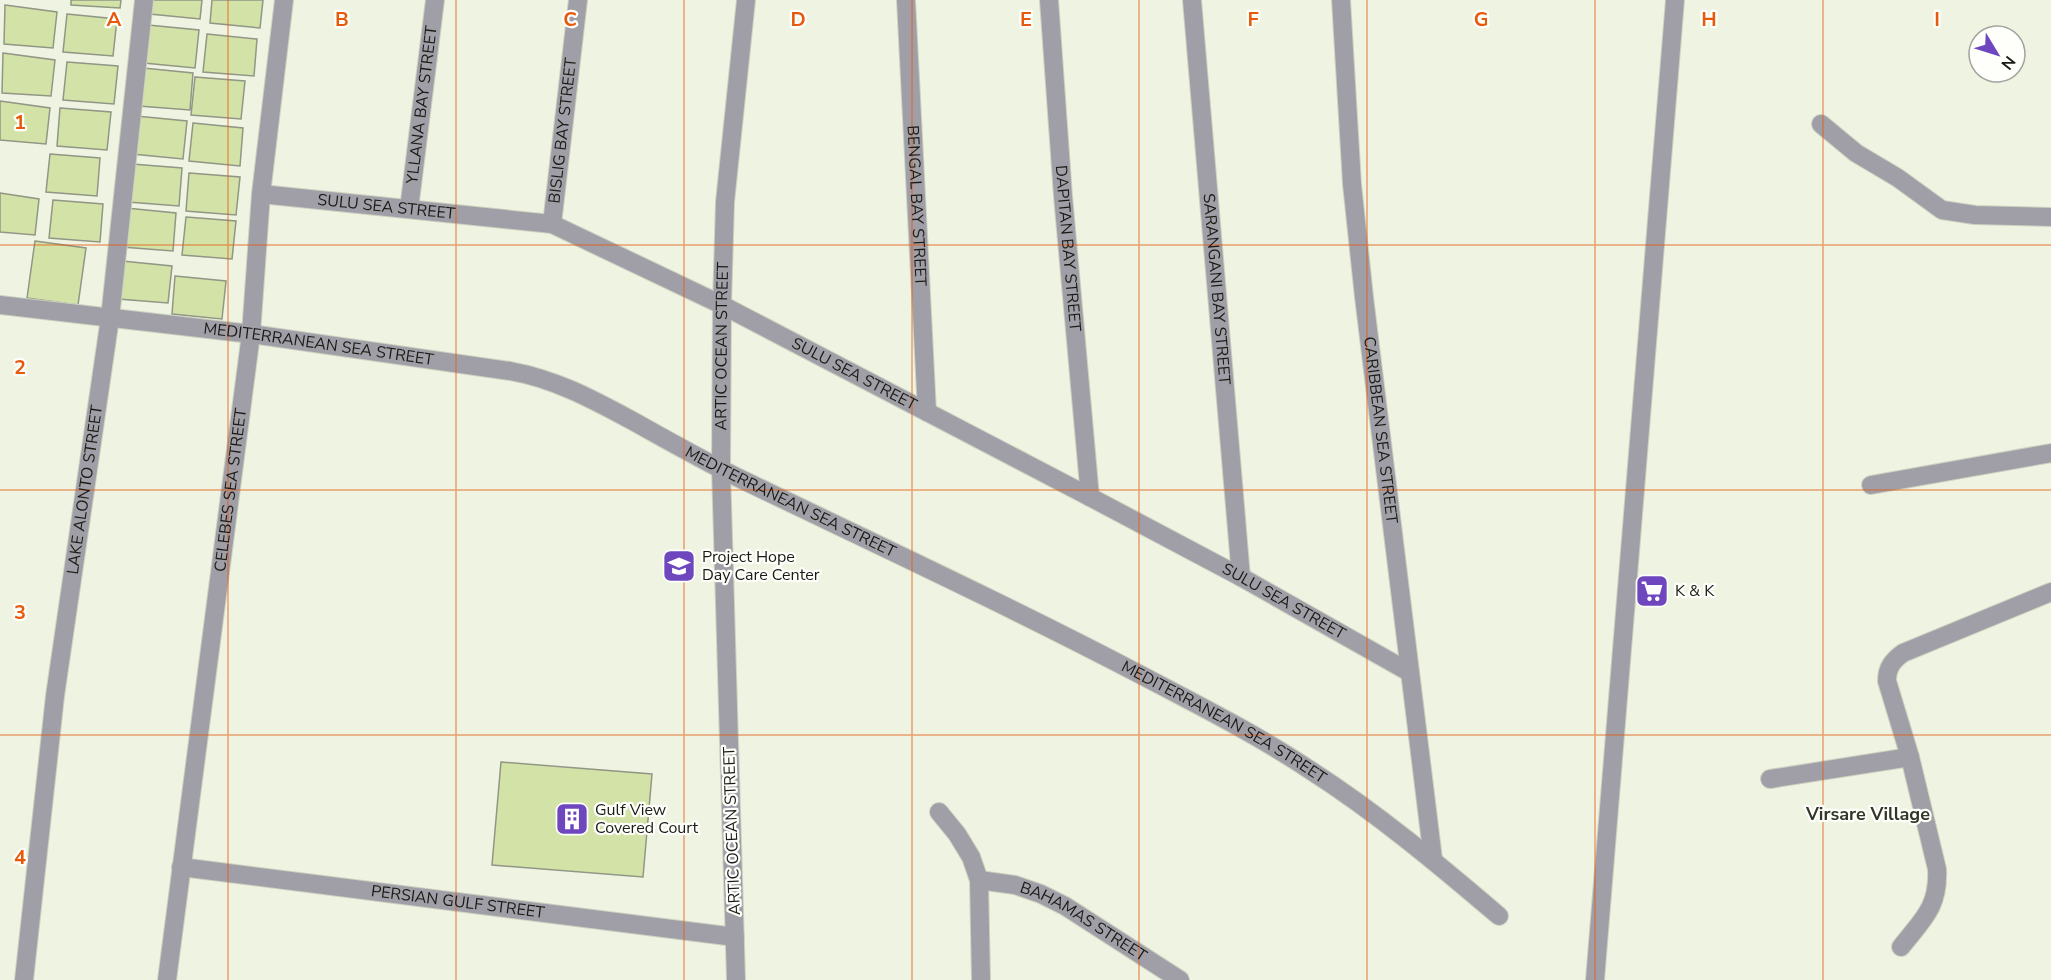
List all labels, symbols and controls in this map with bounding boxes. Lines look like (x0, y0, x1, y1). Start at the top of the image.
text: A (107, 6, 122, 33)
text: B (335, 6, 349, 33)
text: C (563, 6, 577, 33)
text: D (790, 6, 806, 33)
text: E (1020, 6, 1032, 33)
text: F (1247, 6, 1259, 33)
text: G (1474, 6, 1488, 33)
text: H (1701, 6, 1717, 33)
text: I (1934, 6, 1940, 33)
street label: YLLANA BAY STREET (401, 24, 443, 186)
north arrow (1967, 24, 2027, 84)
text: N (1996, 51, 2020, 74)
street label: BISLIG BAY STREET (543, 56, 582, 205)
text: 1 (14, 109, 26, 136)
street label: BENGAL BAY STREET (901, 125, 932, 287)
street label: DAPITAN BAY STREET (1050, 164, 1086, 333)
street label: SULU SEA STREET (316, 189, 457, 225)
street label: SARANGANI BAY STREET (1197, 192, 1236, 386)
street label: ARTIC OCEAN STREET (710, 261, 734, 431)
street label: MEDITERRANEAN SEA STREET (202, 318, 436, 371)
street label: SULU SEA STREET (788, 332, 921, 416)
street label: CARIBBEAN SEA STREET (1358, 335, 1403, 525)
text: 2 (14, 354, 26, 381)
street label: LAKE ALONTO STREET (62, 403, 108, 576)
street label: CELEBES SEA STREET (209, 407, 252, 573)
street label: MEDITERRANEAN SEA STREET (681, 441, 900, 563)
place label: Project Hope Day Care Center (702, 546, 820, 586)
school or university icon: Project Hope Day Care Center (661, 548, 697, 584)
street label: SULU SEA STREET (1218, 558, 1350, 645)
supermarket icon: K & K (1634, 573, 1670, 609)
place label: K & K (1675, 580, 1715, 602)
text: 3 (14, 599, 26, 626)
street label: MEDITERRANEAN SEA STREET (1117, 656, 1331, 789)
street label: ARTIC OCEAN STREET (718, 746, 746, 916)
place label: Gulf View Covered Court (595, 799, 698, 839)
building icon: Gulf View Covered Court (554, 801, 590, 837)
district label: Virsare Village (1805, 802, 1930, 826)
text: 4 (14, 844, 26, 871)
street label: BAHAMAS STREET (1017, 877, 1151, 967)
street label: PERSIAN GULF STREET (370, 880, 546, 924)

